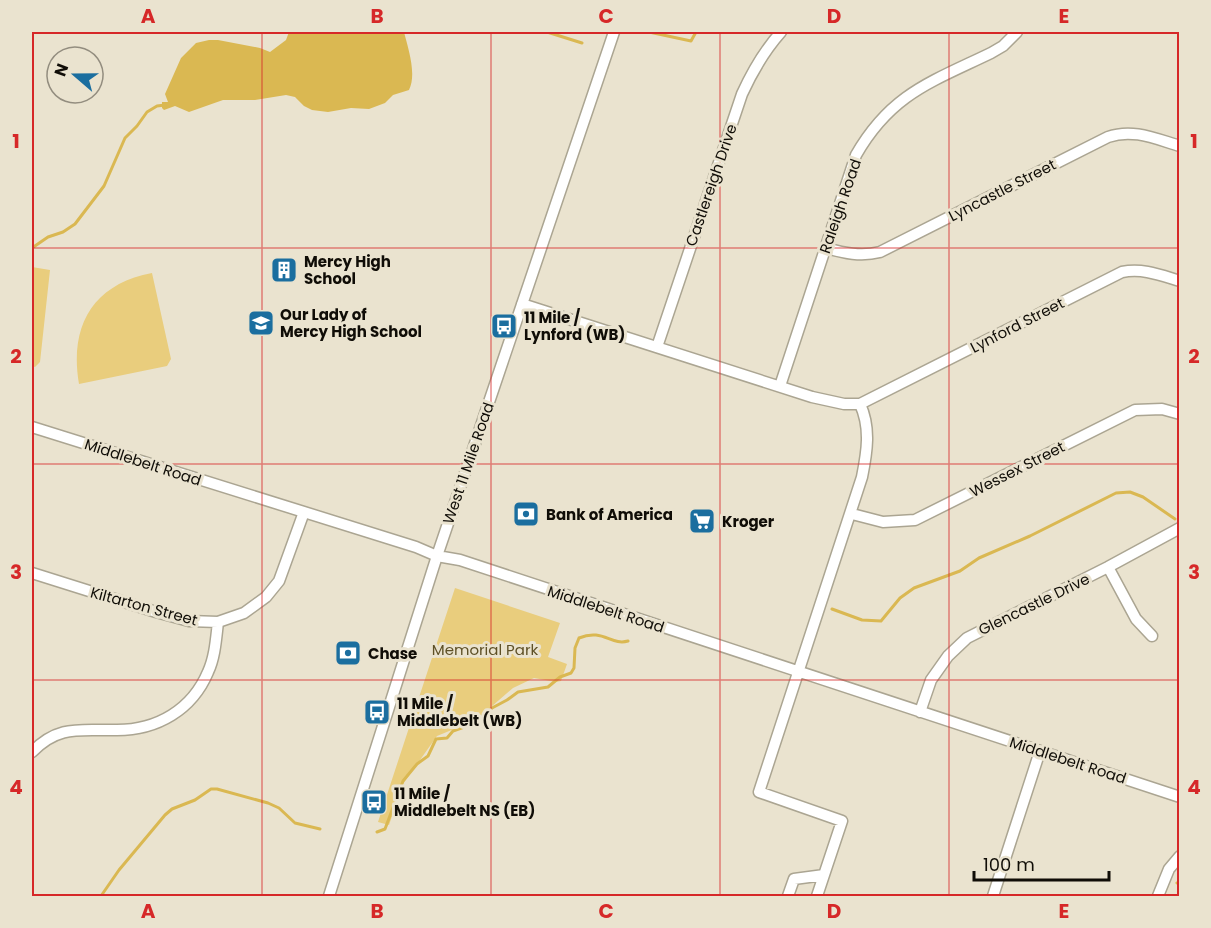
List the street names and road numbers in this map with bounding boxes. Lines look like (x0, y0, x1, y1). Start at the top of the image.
street label: Castlereigh Drive (680, 121, 742, 249)
street label: Lyncastle Street (945, 154, 1059, 226)
street label: Raleigh Road (814, 156, 866, 256)
street label: Lynford Street (966, 292, 1068, 358)
street label: West 11 Mile Road (437, 399, 499, 527)
street label: Middlebelt Road (82, 433, 204, 491)
street label: Wessex Street (966, 436, 1068, 502)
street label: Glencastle Drive (975, 568, 1093, 640)
street label: Middlebelt Road (545, 580, 667, 638)
street label: Kiltarton Street (88, 582, 200, 630)
street label: Middlebelt Road (1007, 731, 1129, 789)

